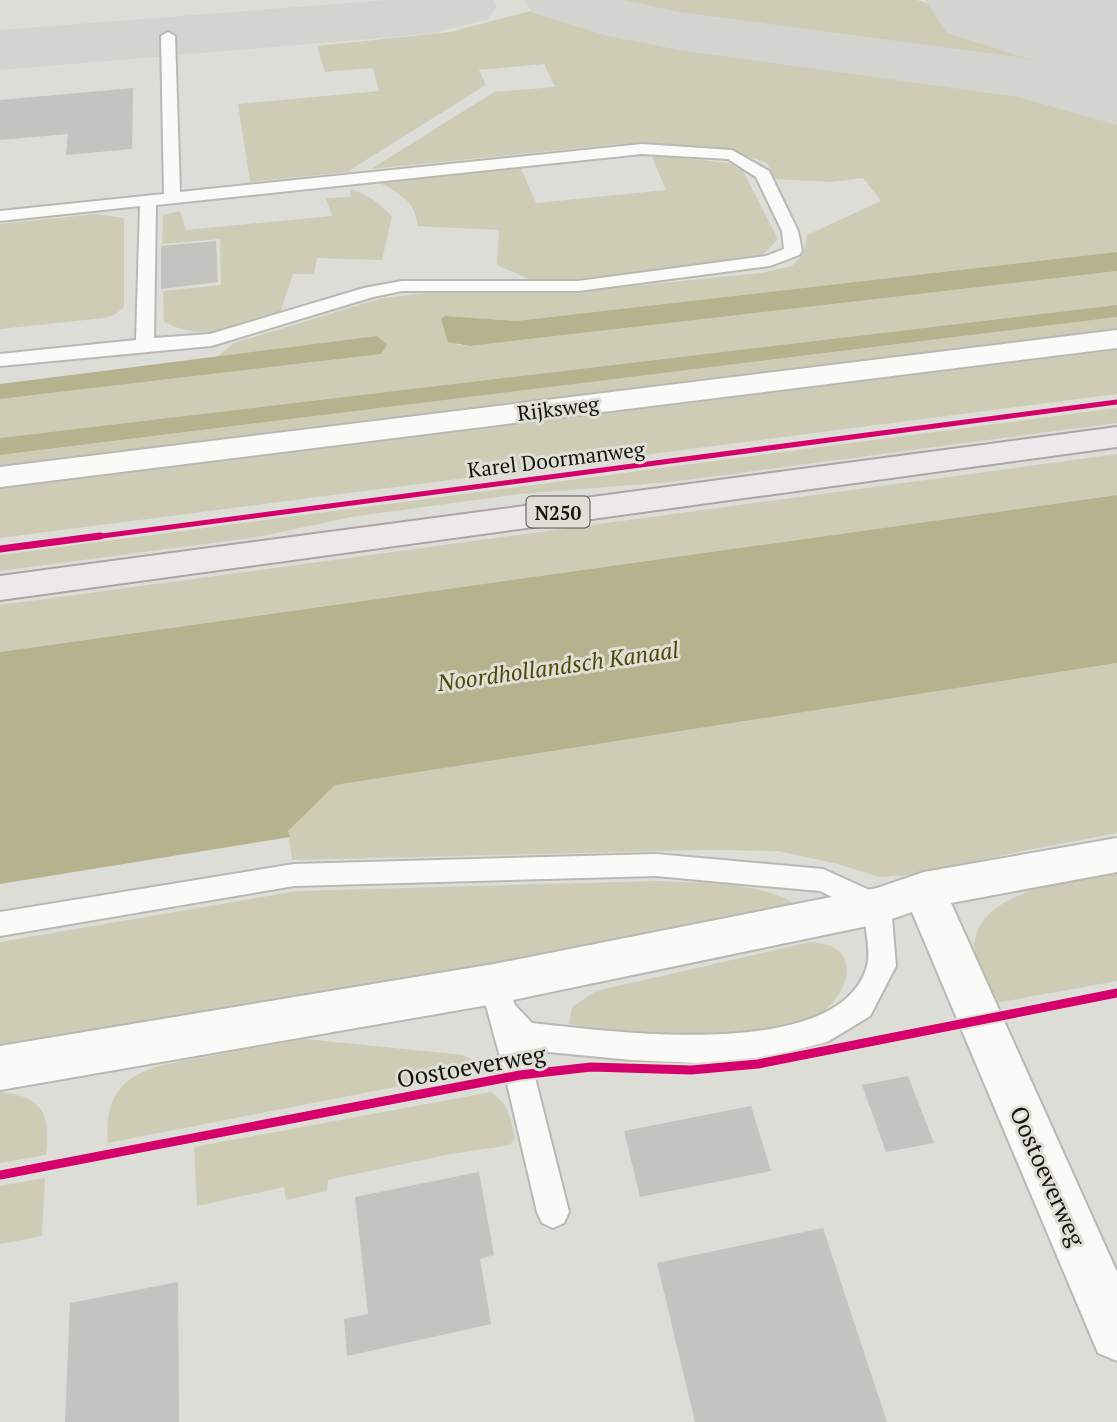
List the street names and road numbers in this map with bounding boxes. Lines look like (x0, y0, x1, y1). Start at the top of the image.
street label: Rijksweg (515, 389, 602, 427)
street label: Karel Doormanweg (466, 434, 647, 484)
road number: N250 (526, 496, 590, 527)
street label: Oostoeverweg (394, 1037, 548, 1095)
street label: Oostoeverweg (1003, 1101, 1093, 1252)

